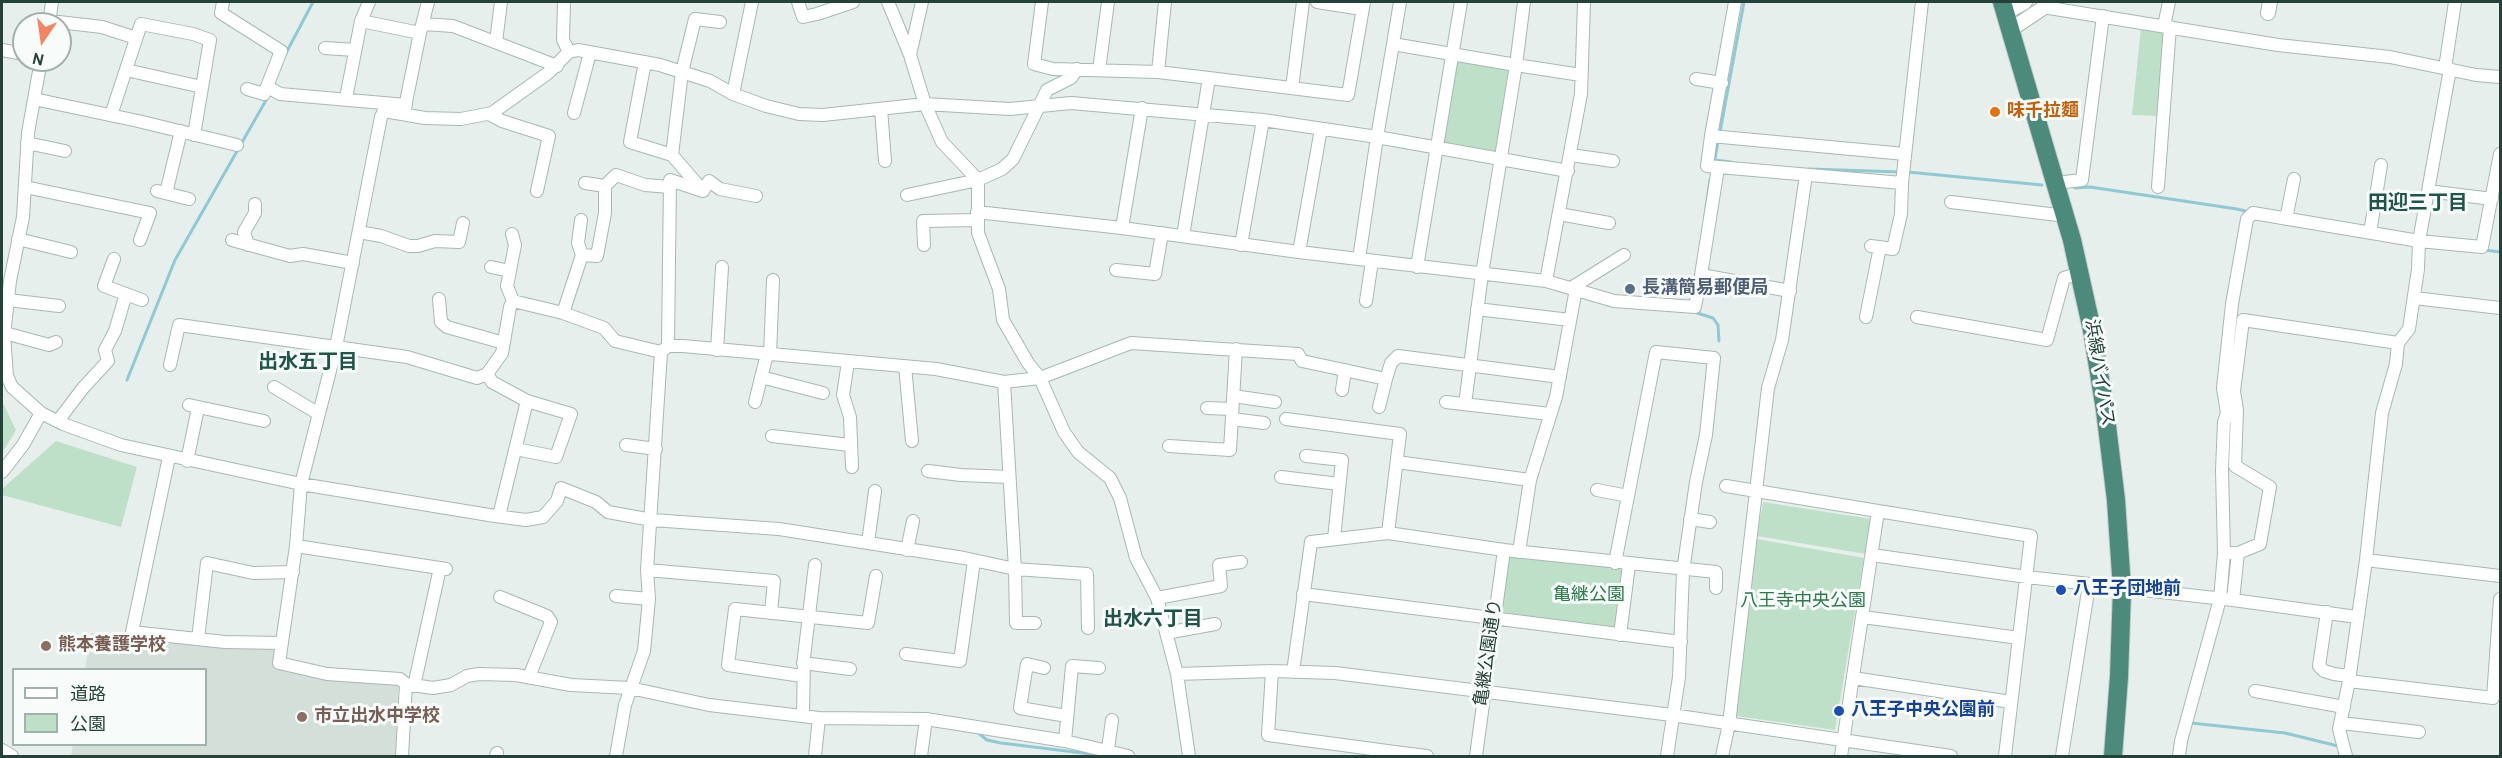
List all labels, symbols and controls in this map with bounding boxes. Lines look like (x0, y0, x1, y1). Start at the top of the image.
north arrow (12, 12, 72, 72)
text: N (31, 47, 46, 69)
place label: 味千拉麵 (2007, 101, 2079, 123)
marker: 味千拉麵 (1988, 105, 2002, 119)
district label: 田迎三丁目 (2368, 193, 2468, 217)
place label: 長溝簡易郵便局 (1642, 278, 1768, 300)
marker: 長溝簡易郵便局 (1623, 282, 1637, 296)
street label: 浜線バイパス (2079, 318, 2117, 428)
district label: 出水五丁目 (258, 352, 358, 376)
place label: 八王子団地前 (2073, 579, 2181, 601)
marker: 八王子団地前 (2054, 583, 2068, 597)
park label: 亀継公園 (1553, 585, 1625, 607)
park label: 八王寺中央公園 (1740, 591, 1866, 613)
street label: 亀継公園通り (1472, 598, 1508, 708)
district label: 出水六丁目 (1103, 609, 1203, 633)
place label: 熊本養護学校 (58, 635, 166, 657)
marker: 熊本養護学校 (39, 639, 53, 653)
legend (12, 668, 207, 746)
text: 道路 (70, 684, 106, 707)
place label: 八王子中央公園前 (1851, 700, 1995, 722)
marker: 八王子中央公園前 (1832, 704, 1846, 718)
place label: 市立出水中学校 (314, 706, 440, 728)
marker: 市立出水中学校 (295, 710, 309, 724)
text: 公園 (70, 714, 106, 737)

